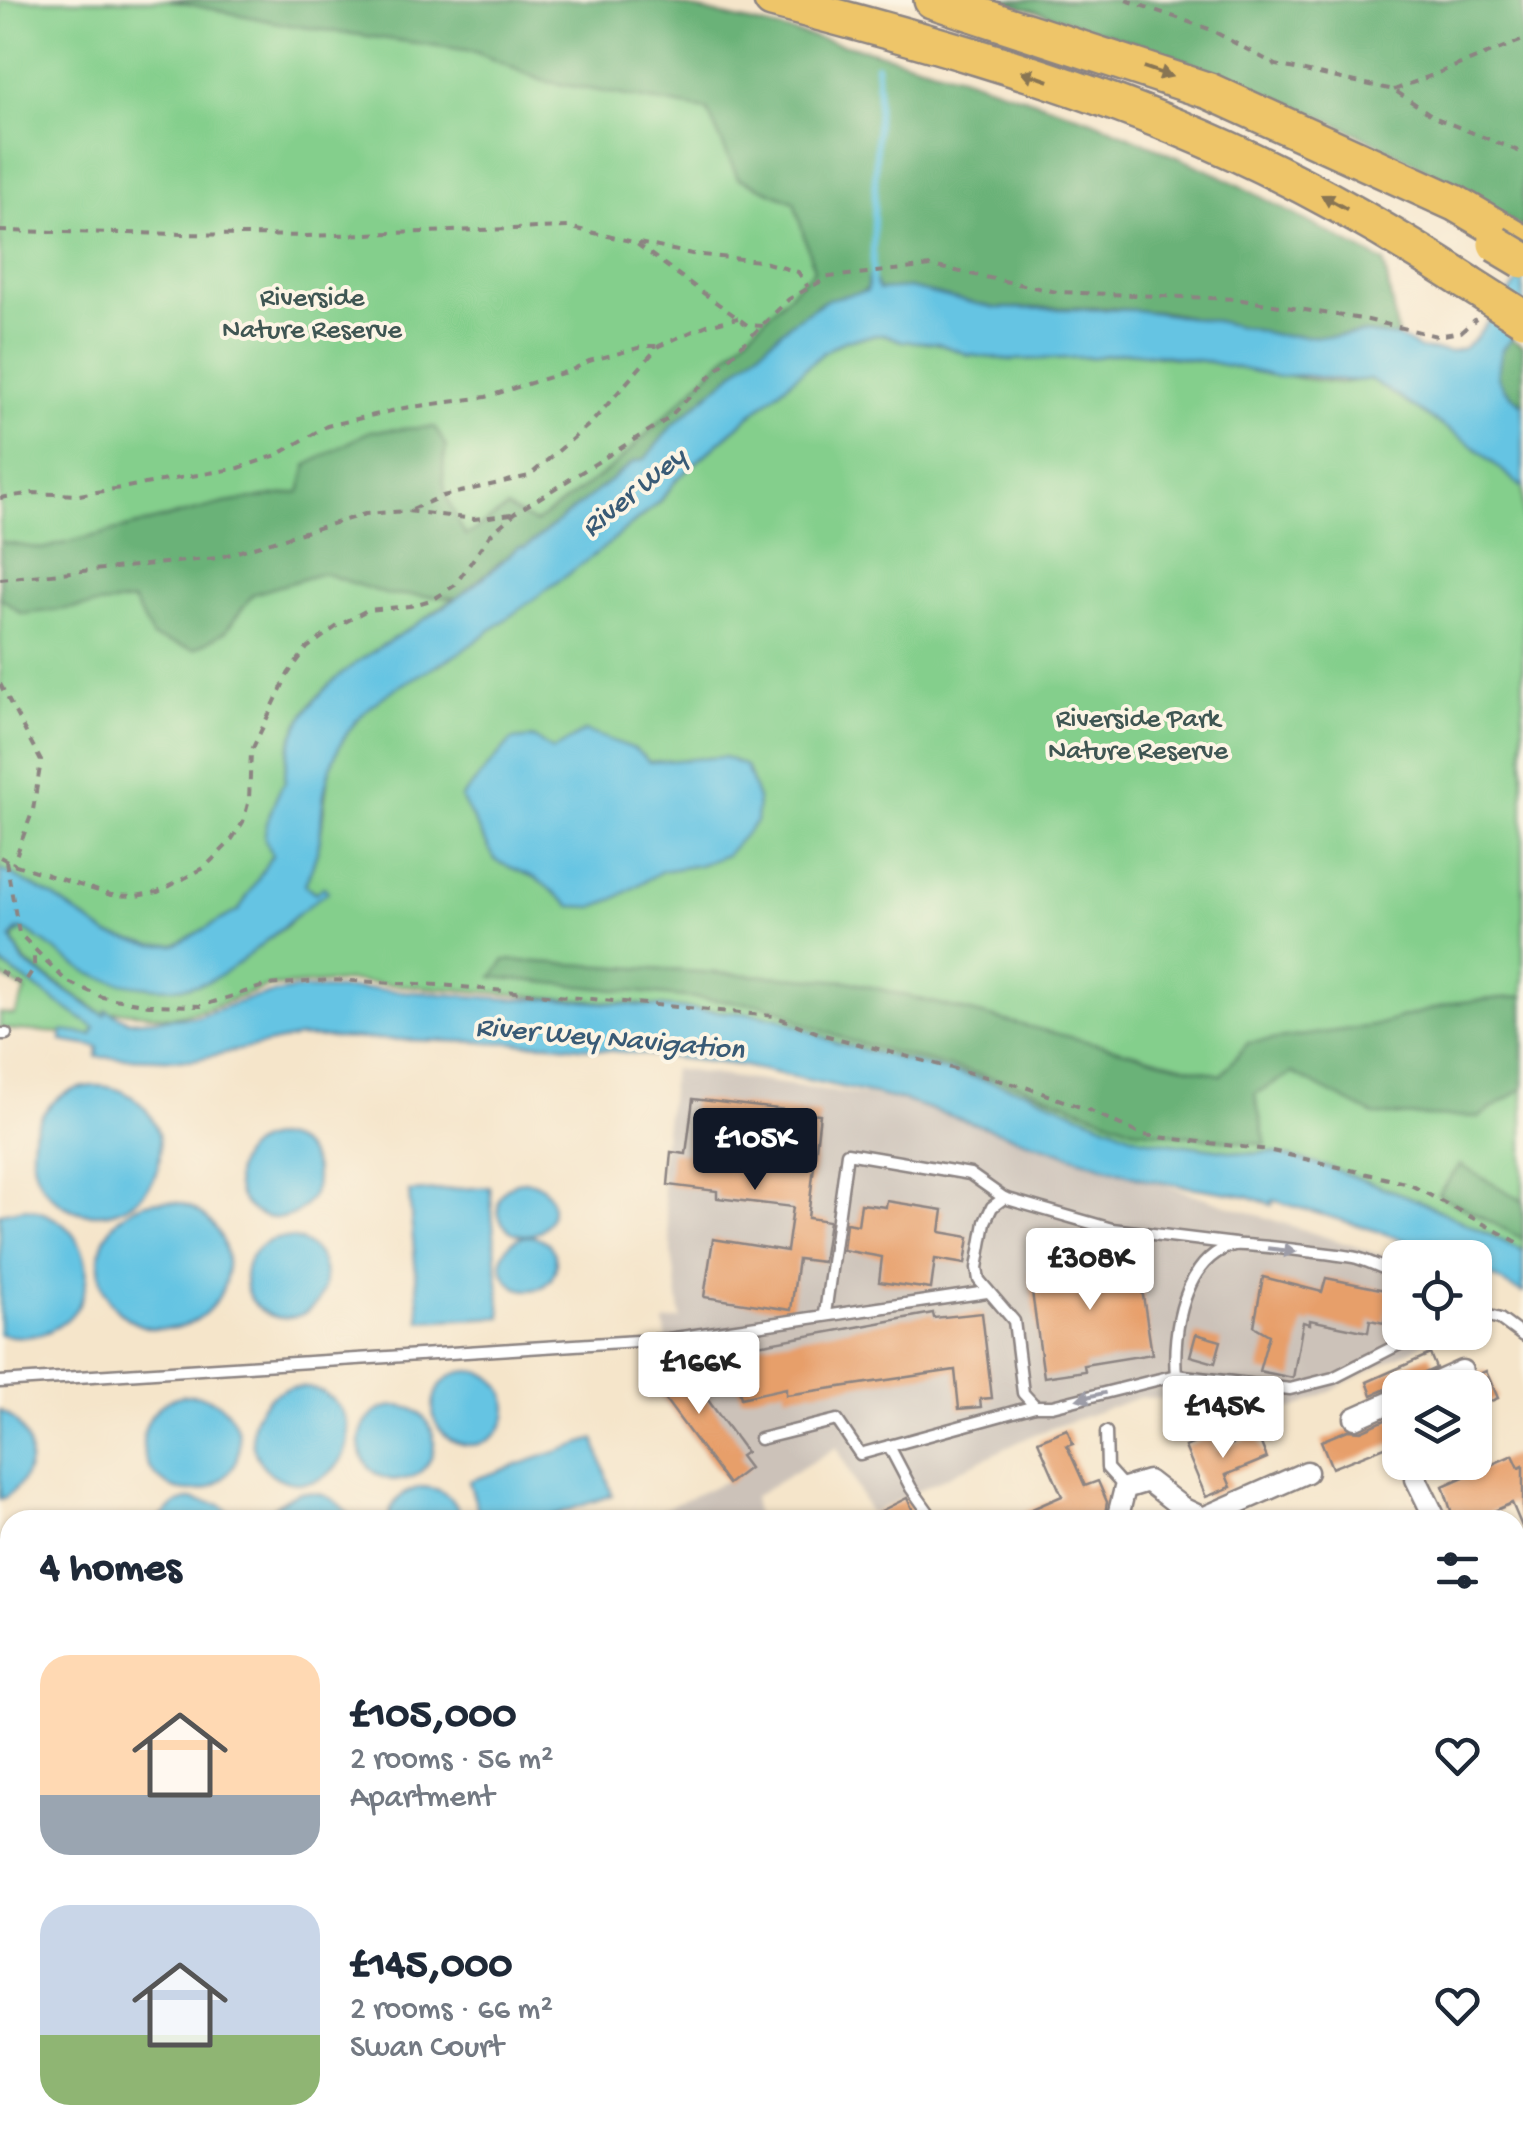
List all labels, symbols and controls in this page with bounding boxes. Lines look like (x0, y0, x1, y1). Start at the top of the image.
one-way arrow (1143, 66, 1173, 81)
one-way arrow (1019, 68, 1049, 83)
one-way arrow (1320, 194, 1348, 211)
park label: Riverside Nature Reserve (222, 283, 403, 348)
water label: River Wey (575, 439, 696, 546)
park label: Riverside Park Nature Reserve (1048, 704, 1229, 769)
water label: River Wey Navigation (474, 1011, 746, 1070)
pin: £105K (685, 1108, 825, 1193)
text: £105K (715, 1121, 795, 1159)
pin: £308K (1020, 1228, 1160, 1313)
map controls (1382, 1240, 1492, 1480)
button: locate (1382, 1240, 1492, 1350)
text: £308K (1048, 1241, 1132, 1279)
one-way arrow (1267, 1242, 1299, 1258)
pin: £166K (629, 1332, 769, 1417)
text: £166K (660, 1345, 738, 1383)
button: layers (1382, 1370, 1492, 1480)
pin: £145K (1153, 1376, 1293, 1461)
one-way arrow (1075, 1389, 1106, 1404)
text: £145K (1185, 1389, 1261, 1427)
icon: filters (1430, 1543, 1485, 1598)
text: 4 homes (40, 1546, 181, 1595)
text: £105,000 (350, 1693, 516, 1742)
icon: home (120, 1695, 240, 1815)
icon: heart (1430, 1728, 1485, 1783)
text: 2 rooms · 56 m² (350, 1742, 554, 1780)
text: Apartment (350, 1780, 494, 1818)
text: £145,000 (350, 1943, 512, 1992)
icon: home (120, 1945, 240, 2065)
icon: heart (1430, 1978, 1485, 2033)
text: 2 rooms · 66 m² (350, 1992, 553, 2030)
text: Swan Court (350, 2030, 504, 2068)

